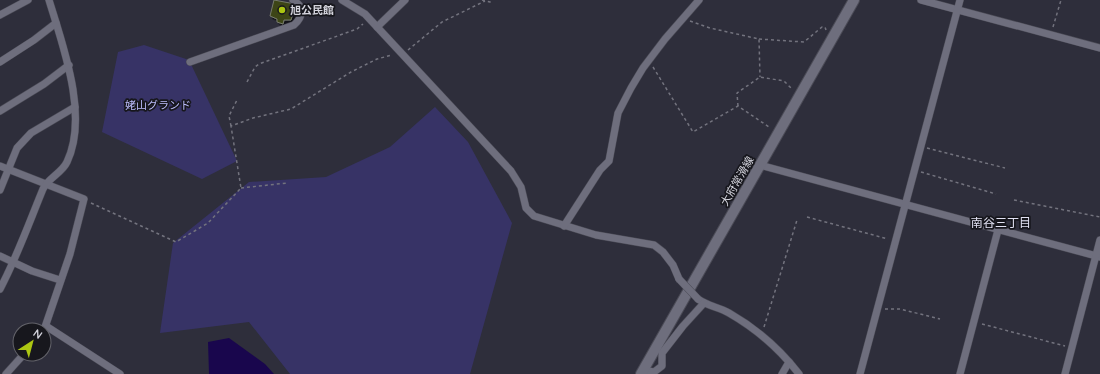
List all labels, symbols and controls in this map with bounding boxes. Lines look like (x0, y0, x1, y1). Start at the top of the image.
place label: 旭公民館 (290, 3, 334, 17)
marker: 旭公民館 (277, 5, 287, 15)
park label: 姥山グランド (125, 98, 191, 112)
street label: 大府常滑線 (717, 154, 757, 208)
district label: 南谷三丁目 (971, 215, 1031, 230)
north arrow (12, 322, 52, 362)
text: N (30, 326, 45, 342)

